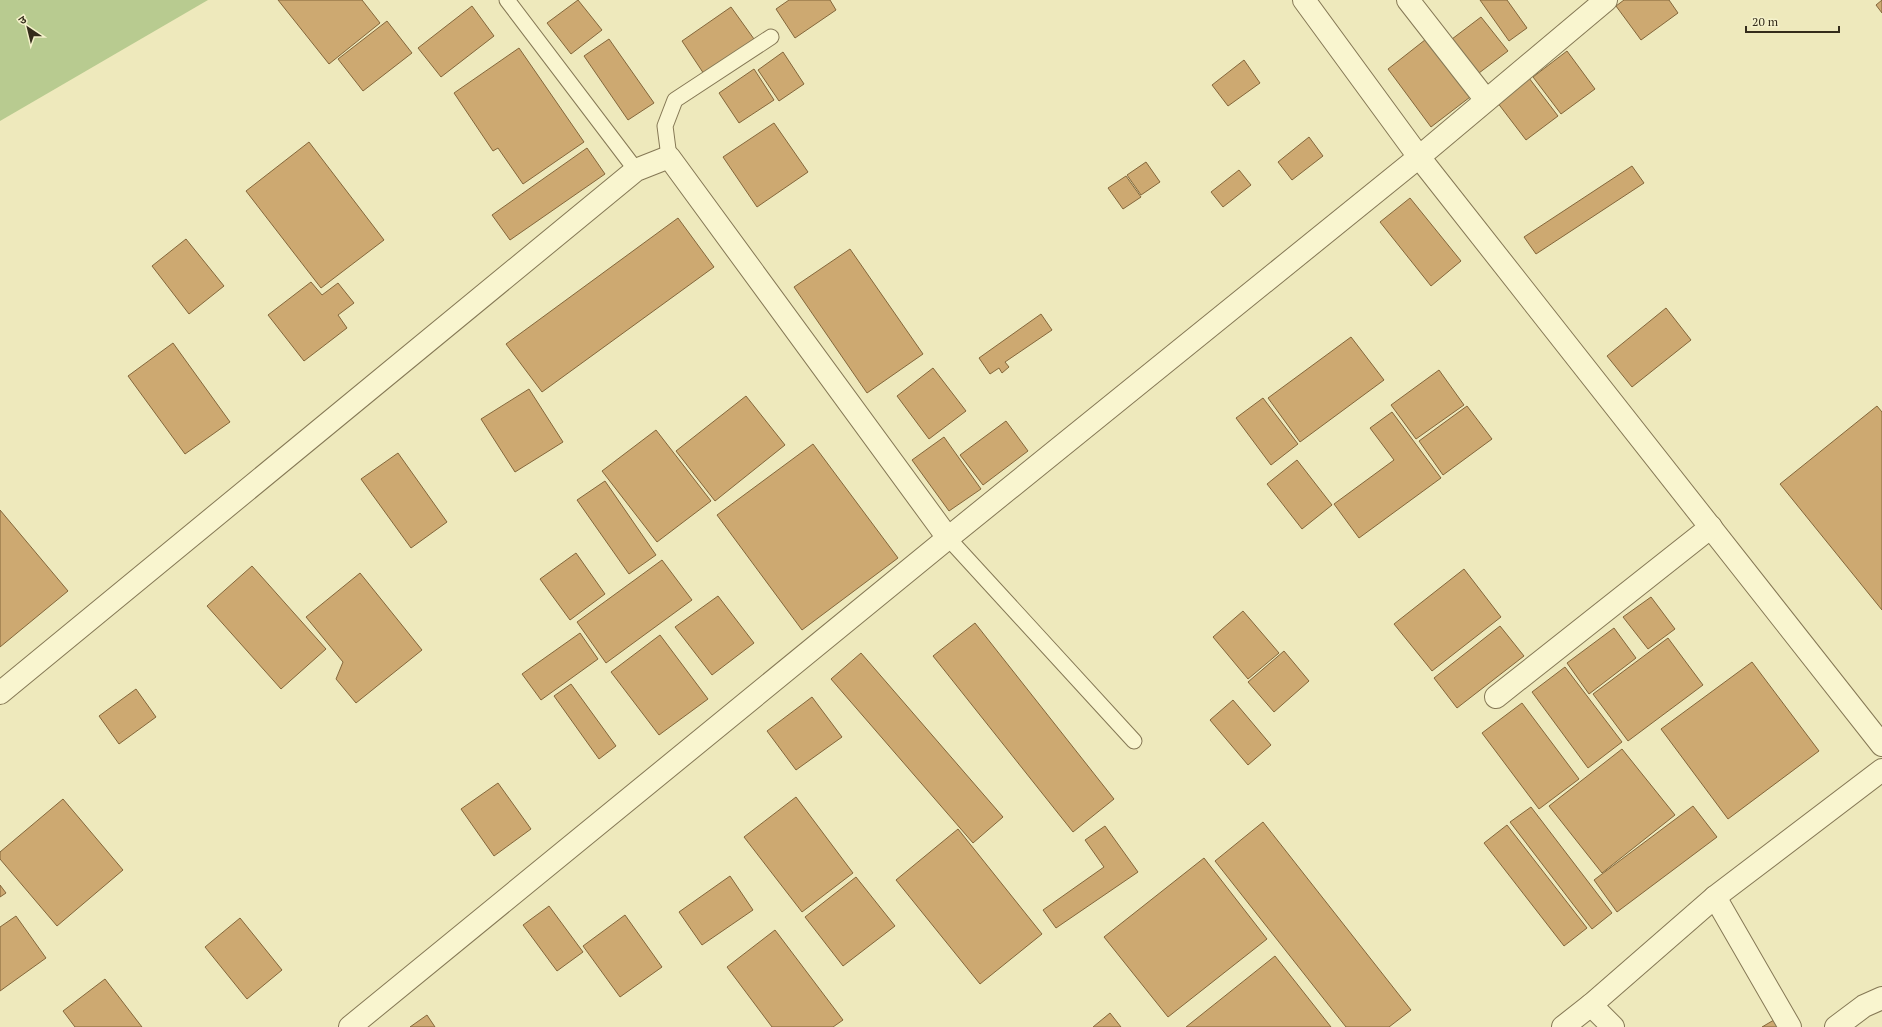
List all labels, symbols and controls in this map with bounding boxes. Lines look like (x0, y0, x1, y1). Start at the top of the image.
north arrow (8, 8, 48, 48)
scale bar (1746, 8, 1839, 34)
text: उ (16, 12, 29, 27)
text: 20 m (1752, 14, 1779, 29)

